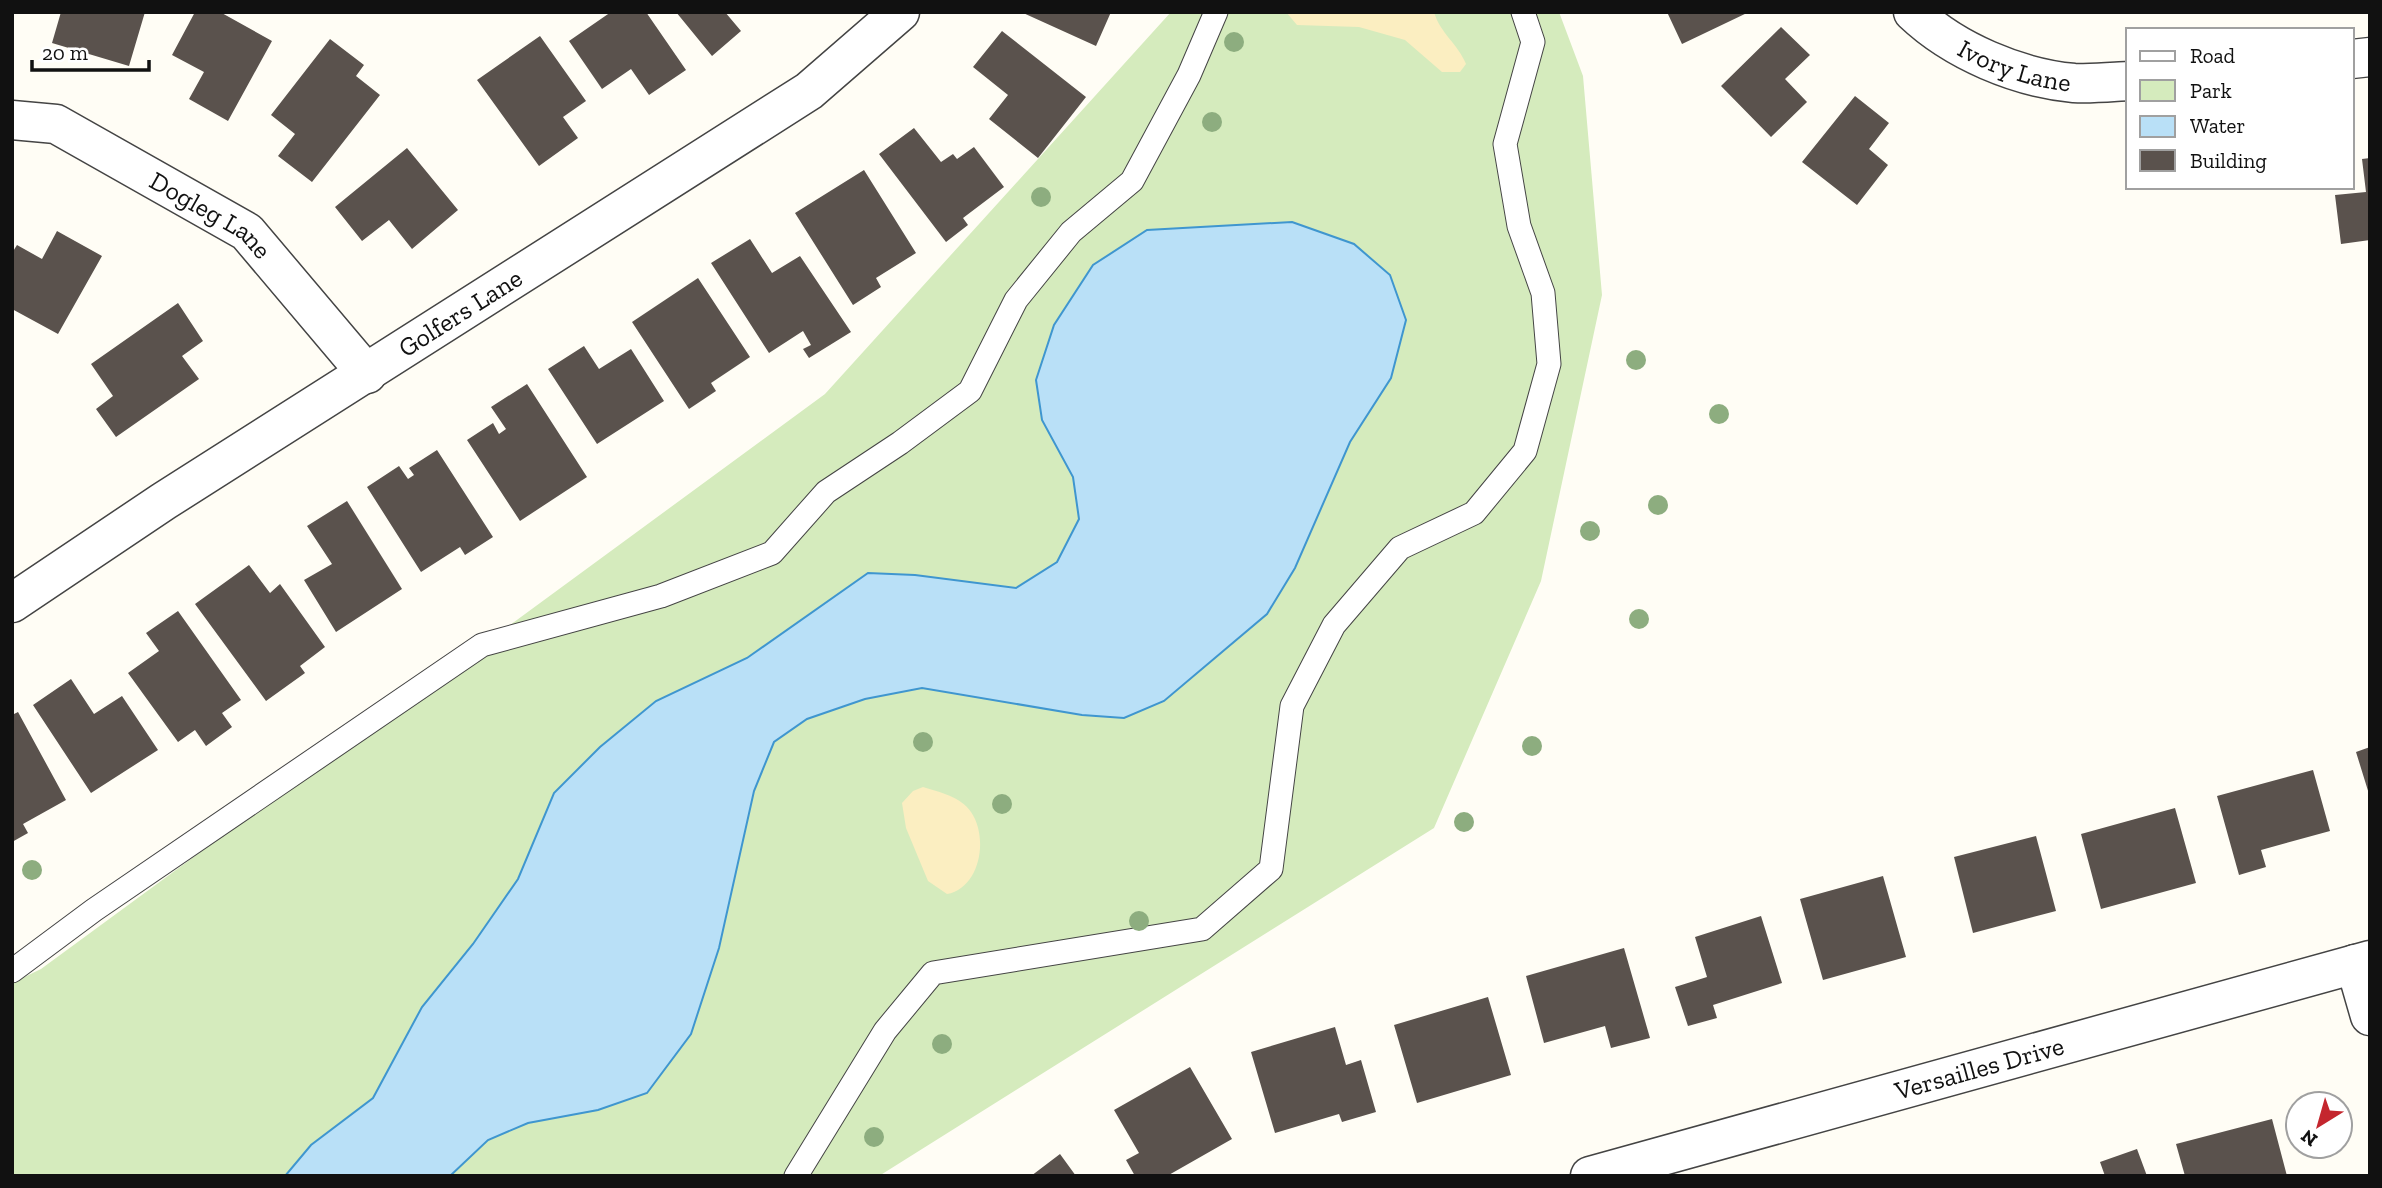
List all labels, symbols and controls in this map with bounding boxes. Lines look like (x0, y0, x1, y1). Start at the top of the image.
scale bar (32, 28, 149, 72)
legend (2126, 28, 2354, 189)
street label: Ivory Lane (1952, 32, 2073, 99)
text: 20 m (42, 40, 88, 65)
text: Road (2190, 43, 2236, 68)
text: Park (2190, 78, 2232, 103)
text: Water (2190, 113, 2245, 138)
text: Building (2190, 148, 2267, 173)
street label: Dogleg Lane (144, 164, 279, 265)
street label: Golfers Lane (392, 261, 528, 364)
street label: Versailles Drive (1890, 1030, 2068, 1107)
north arrow (2284, 1090, 2354, 1160)
text: N (2296, 1125, 2322, 1152)

